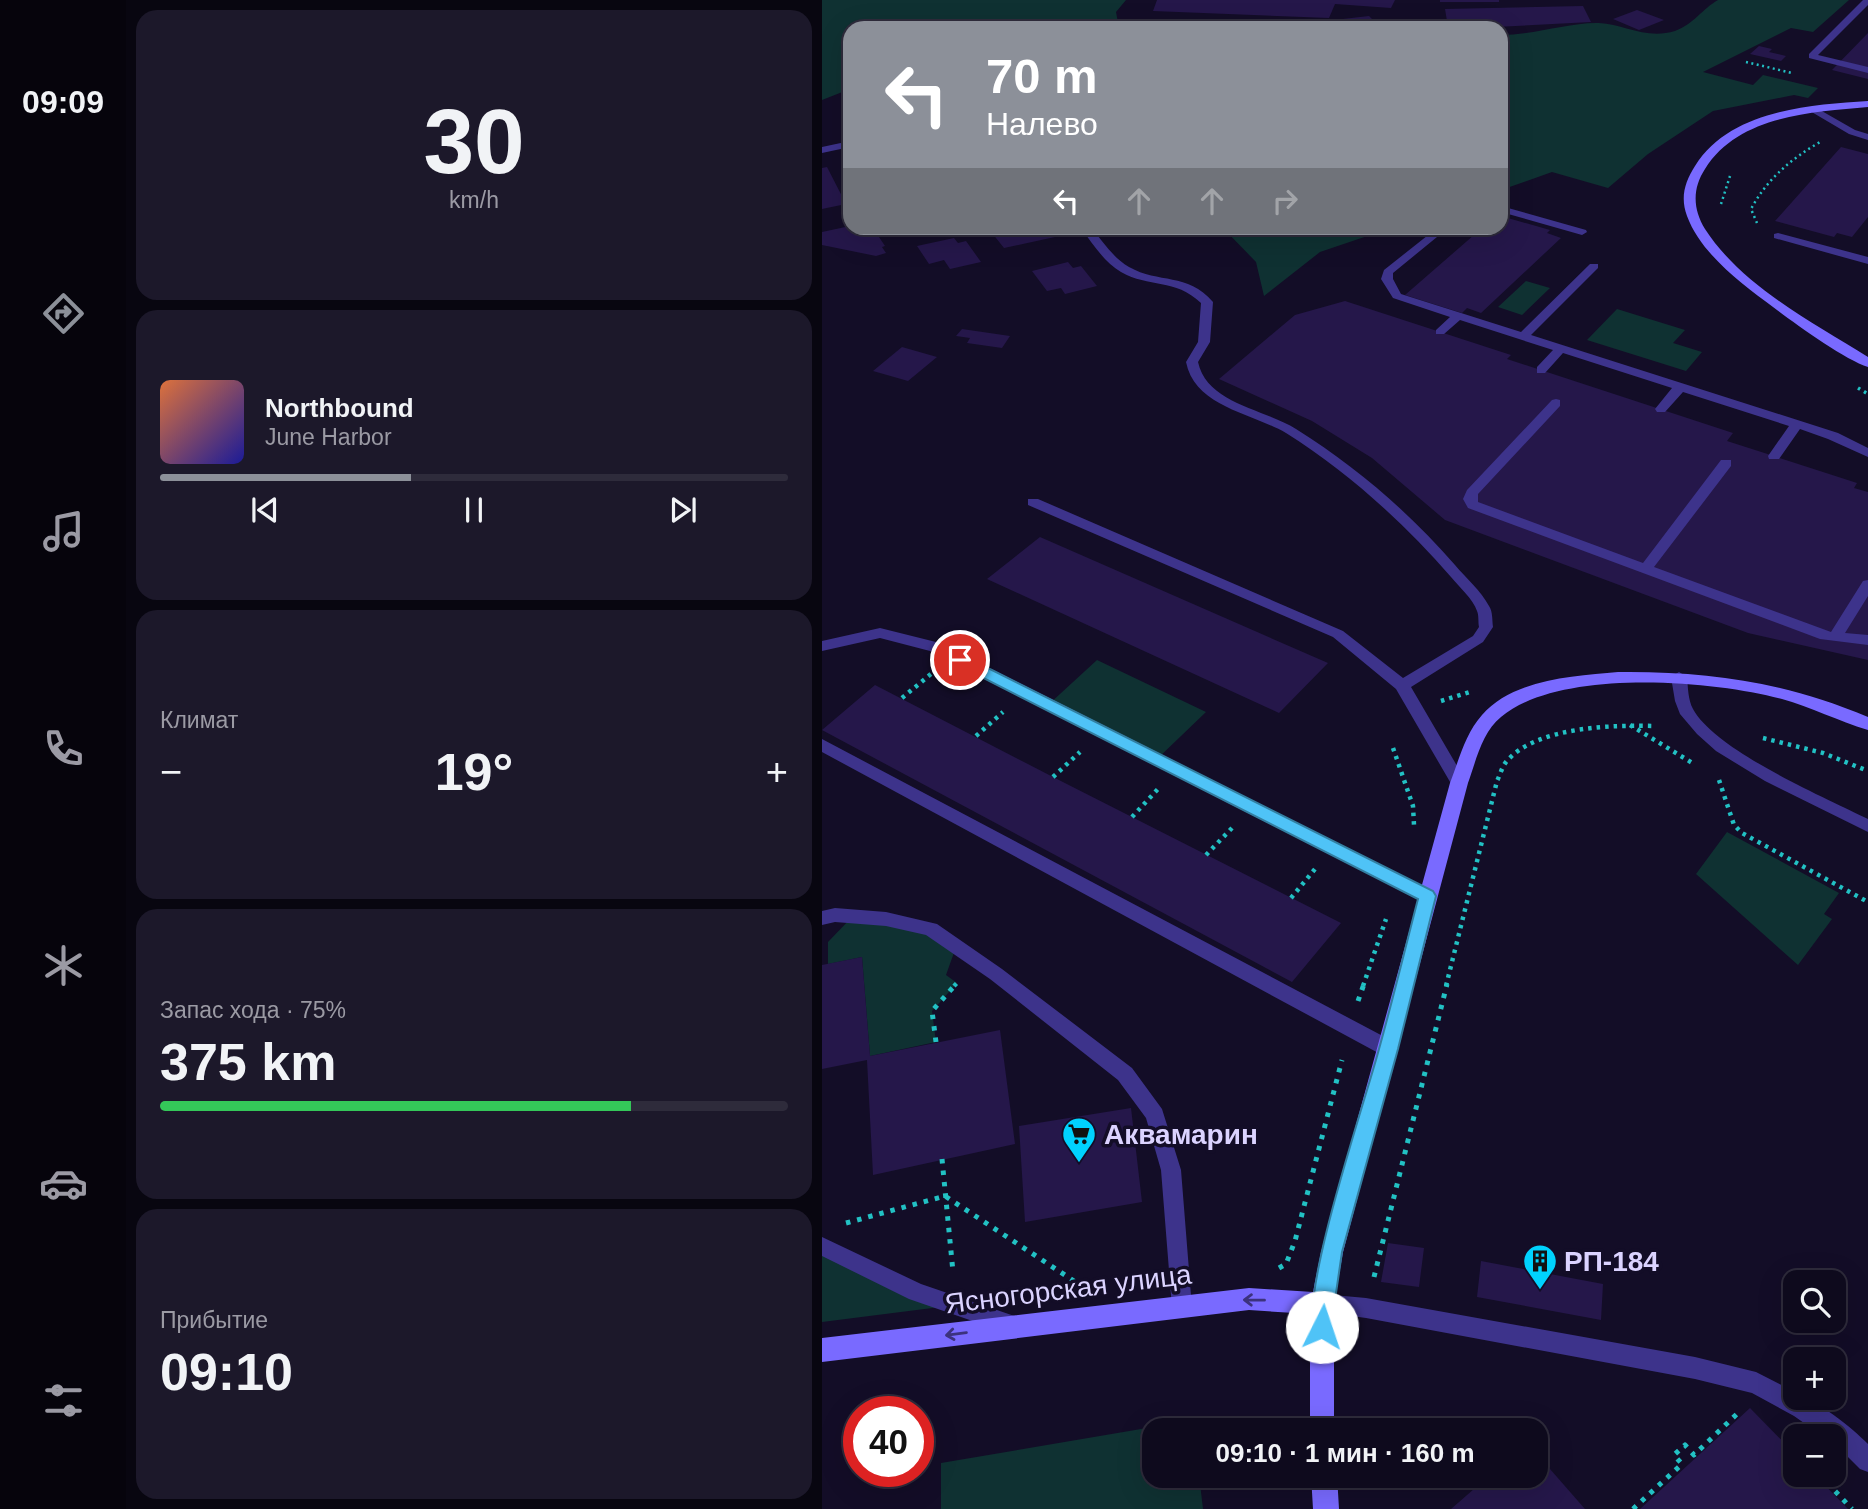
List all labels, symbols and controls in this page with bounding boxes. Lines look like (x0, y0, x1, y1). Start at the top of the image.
icon: left (871, 49, 962, 140)
text: 70 m (986, 49, 1098, 103)
text: 09:09 (22, 84, 104, 120)
text: 30 (423, 91, 525, 192)
text: Налево (986, 106, 1098, 142)
icon: left (1047, 182, 1085, 220)
icon: ahead (1120, 182, 1158, 220)
icon: ahead (1193, 182, 1231, 220)
icon: right (1266, 182, 1304, 220)
text: km/h (449, 187, 499, 213)
icon: directions (39, 289, 88, 338)
text: Northbound (265, 393, 414, 423)
text: June Harbor (265, 424, 392, 450)
icon: previous (246, 491, 284, 529)
icon: pause (455, 491, 493, 529)
icon: next (664, 491, 702, 529)
icon: music (39, 507, 88, 556)
pin (930, 630, 990, 690)
icon: arrive (941, 641, 979, 679)
text: Климат (160, 707, 238, 733)
icon: phone (39, 724, 88, 773)
text: 19° (435, 743, 513, 801)
text: − (160, 751, 182, 793)
text: + (766, 751, 788, 793)
icon: climate (39, 941, 88, 990)
text: Запас хода · 75% (160, 997, 346, 1023)
text: 375 km (160, 1033, 336, 1091)
supermarket icon: Аквамарин (1060, 1115, 1098, 1164)
place label: Аквамарин (1104, 1119, 1258, 1150)
icon: car (39, 1159, 88, 1208)
building icon: РП-184 (1521, 1242, 1559, 1291)
place label: РП-184 (1564, 1246, 1659, 1277)
street label: Ясногорская улица (943, 1258, 1194, 1320)
map controls (1783, 1270, 1846, 1487)
button: search (1783, 1270, 1846, 1333)
position arrow (1285, 1290, 1359, 1364)
one-way arrow (1243, 1293, 1266, 1306)
text: Прибытие (160, 1307, 268, 1333)
one-way arrow (945, 1328, 967, 1341)
text: 09:10 (160, 1343, 293, 1401)
button: + (1783, 1347, 1846, 1410)
icon: filters (39, 1376, 88, 1425)
speed limit sign: 40 (843, 1396, 934, 1487)
button: − (1783, 1424, 1846, 1487)
text: 09:10 · 1 мин · 160 m (1215, 1438, 1475, 1468)

